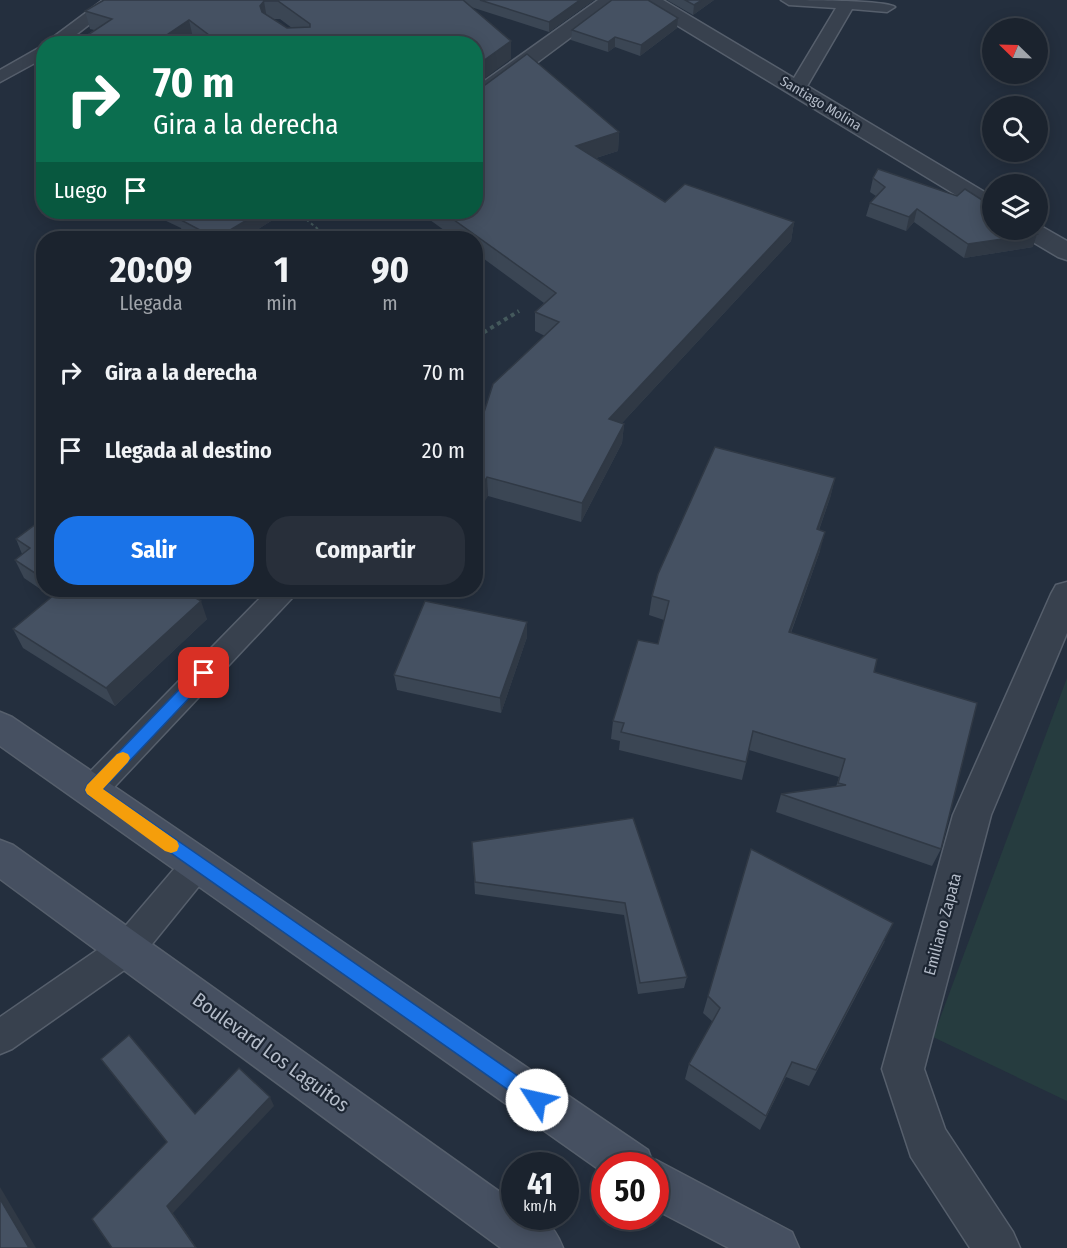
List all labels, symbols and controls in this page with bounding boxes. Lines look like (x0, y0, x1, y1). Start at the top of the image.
north arrow (982, 18, 1048, 84)
map controls (982, 18, 1048, 240)
text: 70 m (153, 58, 234, 108)
icon: right (54, 60, 132, 138)
street label: Santiago Molina (777, 72, 865, 134)
button: search (982, 96, 1048, 162)
text: Gira a la derecha (153, 109, 338, 141)
icon: arrive (119, 174, 152, 207)
button: layers (982, 174, 1048, 240)
text: Luego (54, 177, 107, 204)
text: 20:09 (110, 248, 192, 292)
text: 1 (274, 248, 289, 292)
text: 90 (371, 248, 409, 292)
text: Llegada (120, 291, 183, 315)
text: min (266, 291, 297, 315)
text: m (382, 291, 398, 315)
icon: right (54, 356, 87, 389)
text: Gira a la derecha (105, 359, 257, 386)
text: 70 m (423, 359, 465, 386)
icon: arrive (54, 434, 87, 467)
text: Llegada al destino (105, 437, 272, 464)
text: 20 m (422, 437, 465, 464)
button: Salir (54, 516, 254, 585)
button: Compartir (266, 516, 465, 585)
pin (178, 647, 229, 698)
icon: arrive (187, 656, 220, 689)
street label: Emiliano Zapata (920, 871, 965, 977)
street label: Boulevard Los Laguitos (188, 987, 354, 1117)
position arrow (505, 1068, 569, 1132)
speed limit sign: 50 (591, 1152, 669, 1230)
text: 41 (527, 1166, 553, 1202)
text: km/h (523, 1197, 557, 1215)

